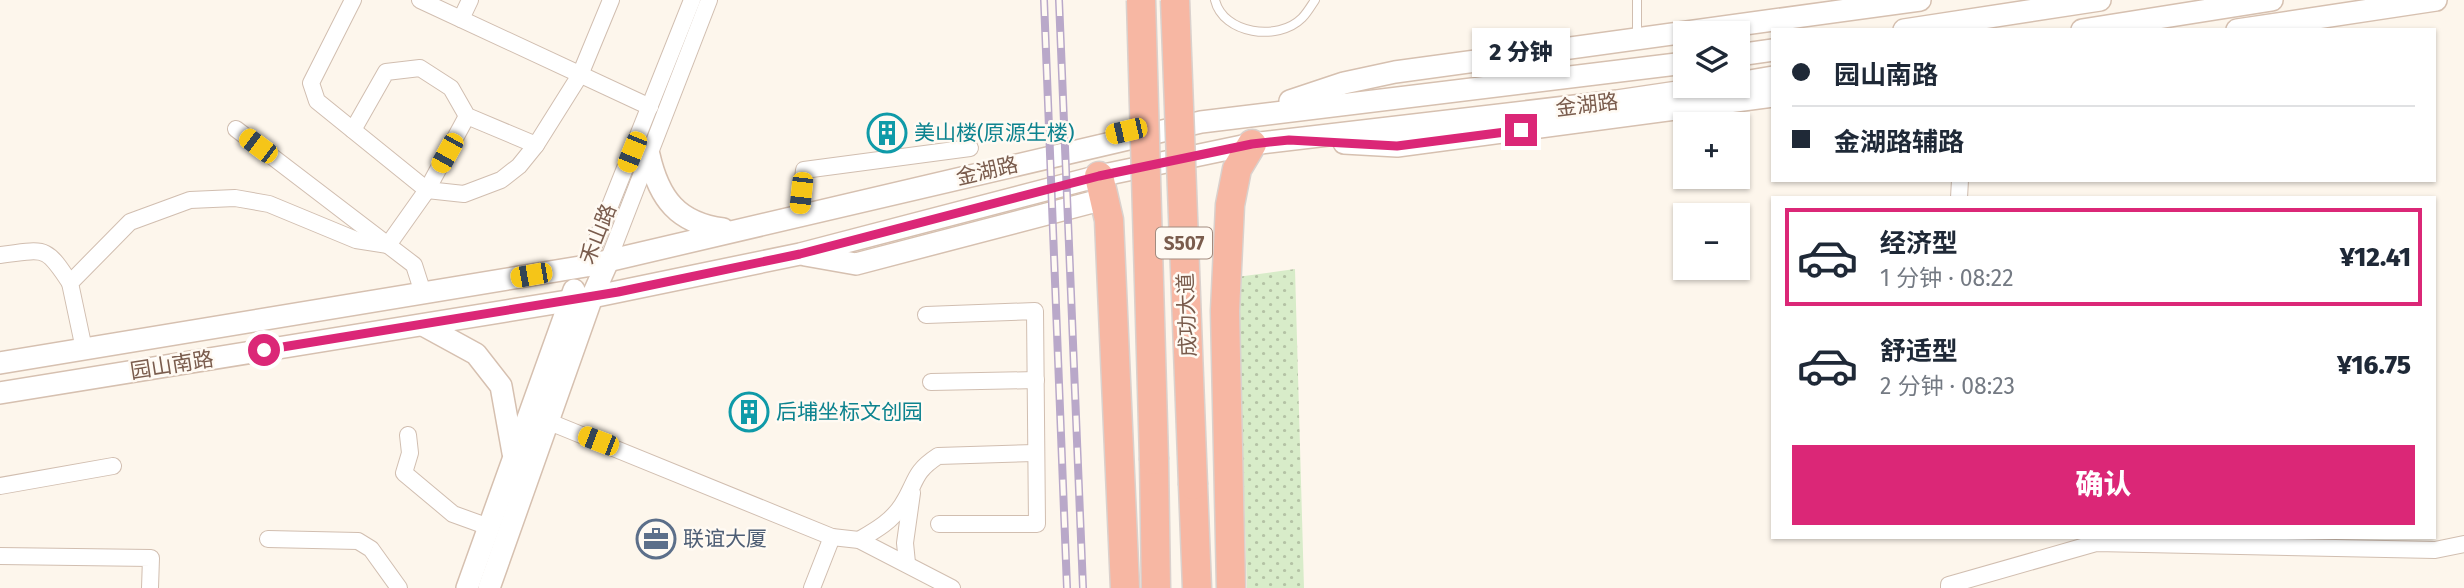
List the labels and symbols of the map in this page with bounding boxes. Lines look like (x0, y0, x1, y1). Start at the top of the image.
callout: 2 分钟 (1472, 29, 1570, 78)
street label: 金湖路 (1554, 88, 1620, 122)
building icon: 美山楼(原源生楼) (866, 112, 908, 154)
route end (1505, 114, 1537, 146)
car (1104, 116, 1149, 146)
place label: 美山楼(原源生楼) (914, 120, 1075, 146)
car (235, 125, 282, 167)
car (615, 129, 650, 175)
car (428, 130, 467, 176)
street label: 金湖路 (953, 151, 1021, 191)
car (789, 171, 814, 215)
street label: 禾山路 (574, 200, 622, 268)
road number: S507 (1156, 228, 1212, 258)
car (509, 261, 554, 289)
street label: 成功大道 (1173, 273, 1201, 357)
route start (248, 334, 280, 366)
street label: 园山南路 (128, 346, 216, 384)
building icon: 后埔坐标文创园 (728, 391, 770, 433)
place label: 后埔坐标文创园 (776, 399, 923, 425)
car (575, 424, 622, 458)
office icon: 联谊大厦 (635, 518, 677, 560)
place label: 联谊大厦 (683, 526, 767, 552)

